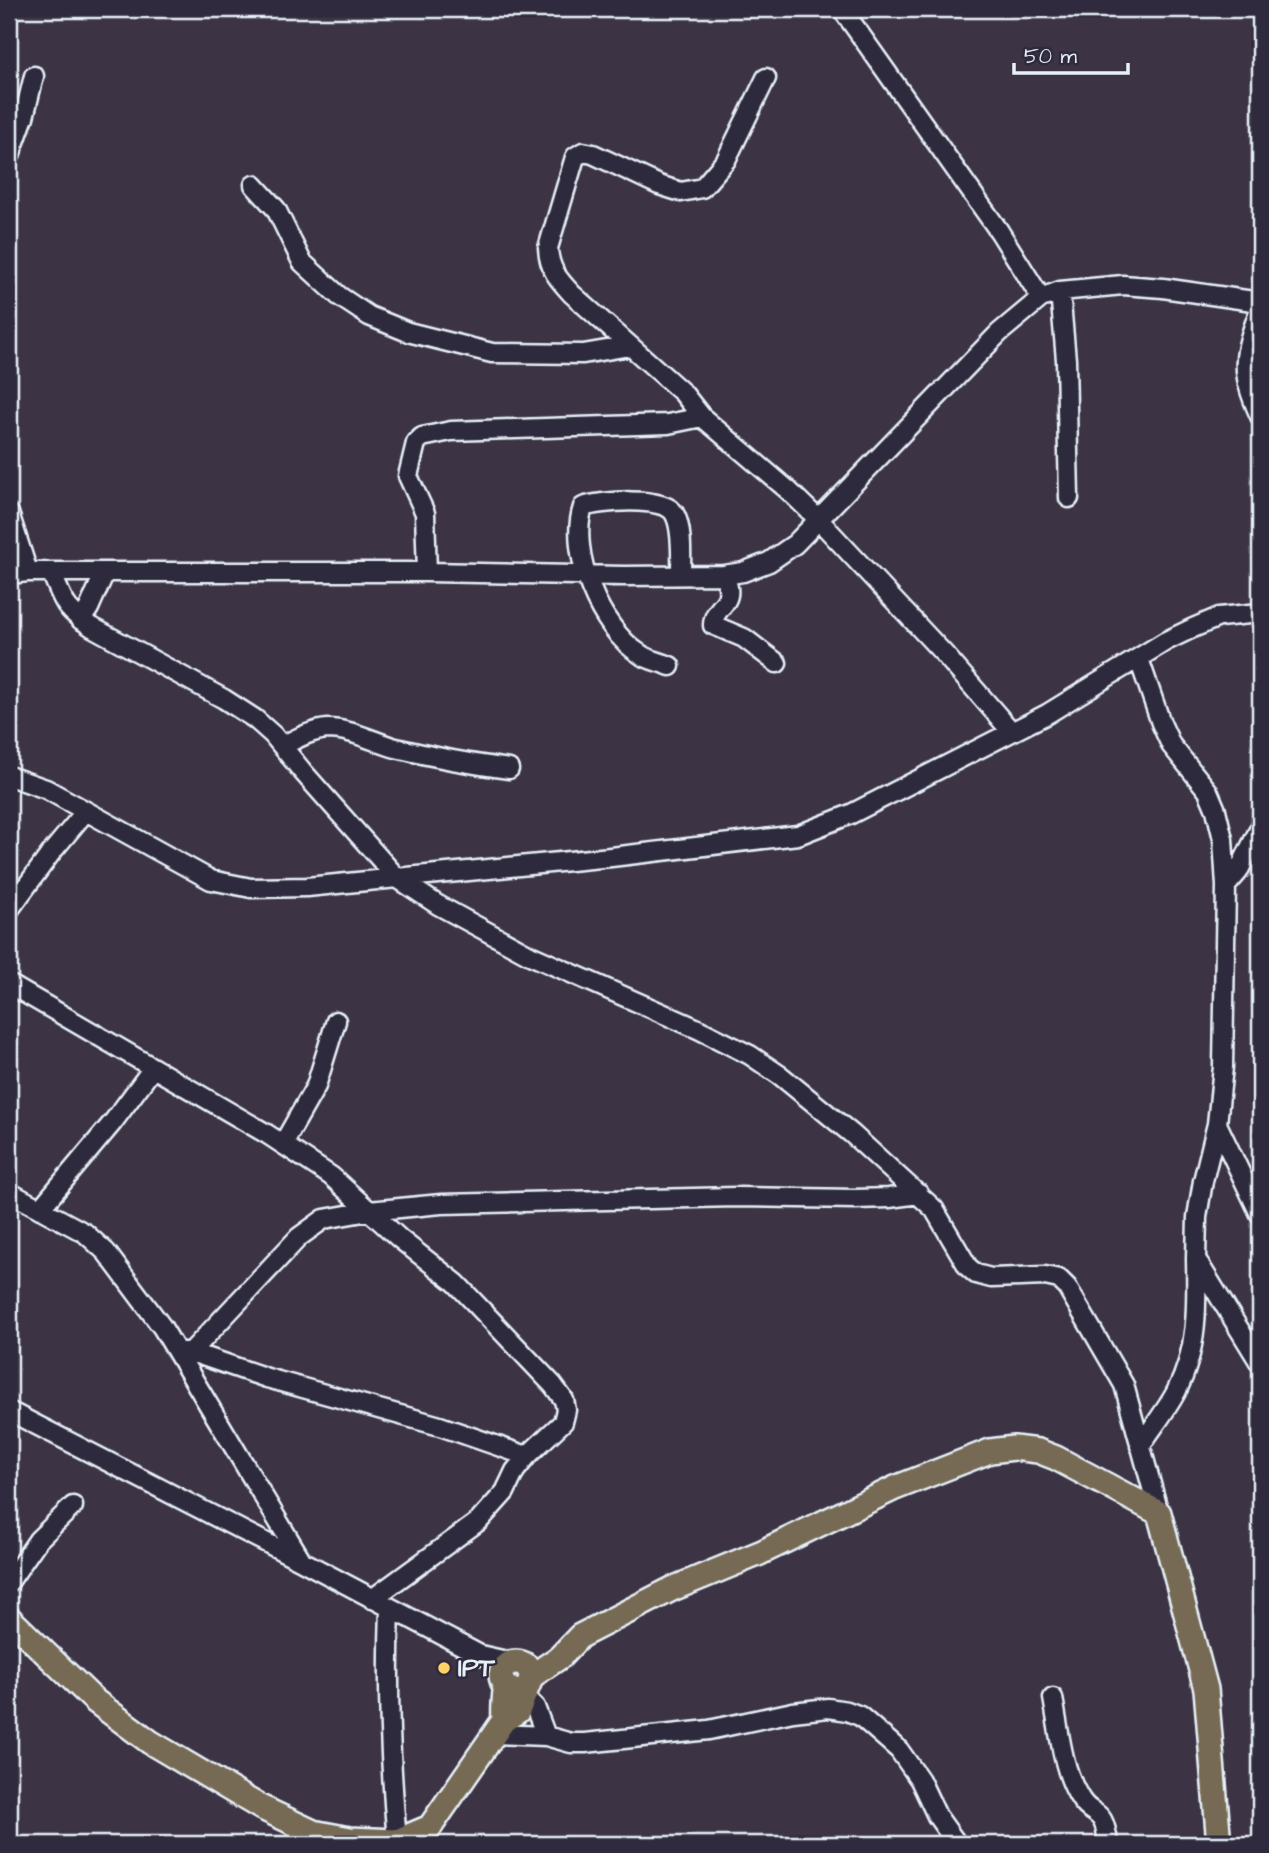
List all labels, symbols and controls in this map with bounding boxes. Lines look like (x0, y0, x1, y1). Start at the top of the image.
scale bar (1014, 32, 1127, 76)
text: 50 m (1024, 42, 1078, 71)
place label: IPT (458, 1650, 496, 1686)
marker: IPT (436, 1660, 452, 1676)

